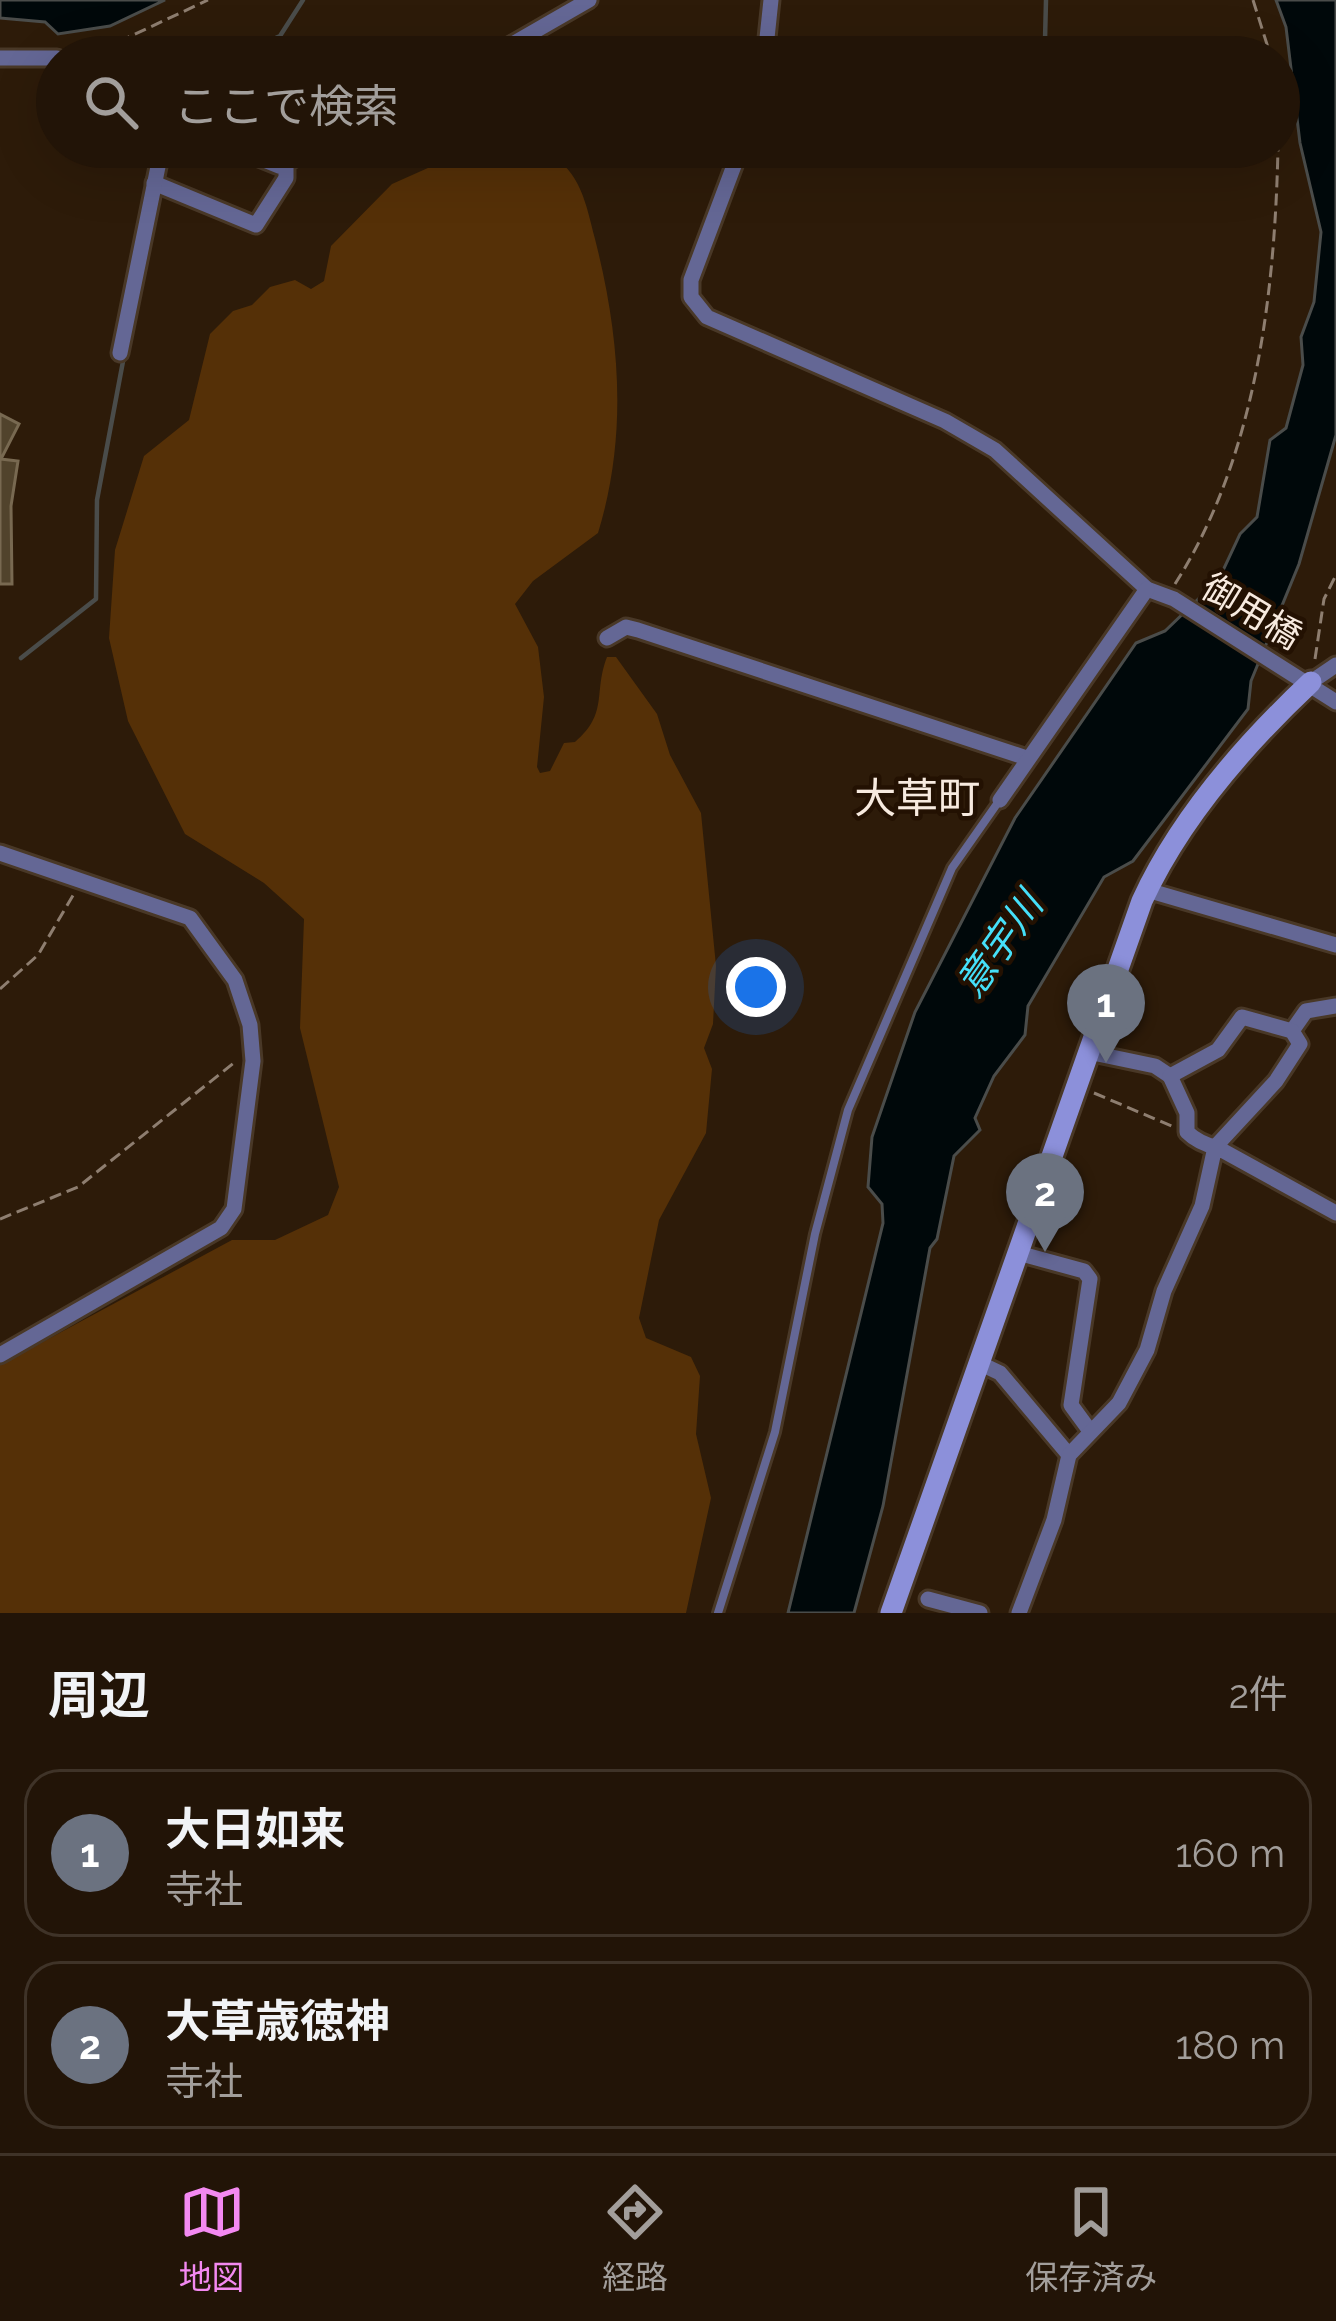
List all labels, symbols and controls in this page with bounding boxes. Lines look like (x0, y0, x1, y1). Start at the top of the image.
search box (36, 36, 1300, 168)
icon: search (78, 69, 144, 135)
text: ここで検索 (174, 80, 399, 133)
street label: 御用橋 (1195, 565, 1309, 657)
district label: 大草町 (854, 774, 980, 823)
water label: 意宇川 (947, 880, 1054, 1005)
your location (726, 957, 786, 1017)
pin: 1 (1067, 964, 1145, 1063)
pin: 2 (1006, 1153, 1084, 1252)
text: 周辺 (48, 1665, 150, 1725)
text: 2件 (1229, 1671, 1288, 1717)
text: 大日如来 (165, 1803, 345, 1856)
text: 1 (80, 1830, 100, 1876)
text: 160 m (1175, 1830, 1285, 1876)
text: 寺社 (165, 1866, 243, 1912)
text: 大草歳徳神 (165, 1995, 390, 2048)
text: 2 (79, 2022, 101, 2068)
text: 180 m (1176, 2022, 1285, 2068)
text: 寺社 (165, 2058, 243, 2104)
tab: 地図 (179, 2179, 245, 2299)
tab: 経路 (602, 2179, 668, 2299)
tab: 保存済み (1025, 2179, 1157, 2299)

